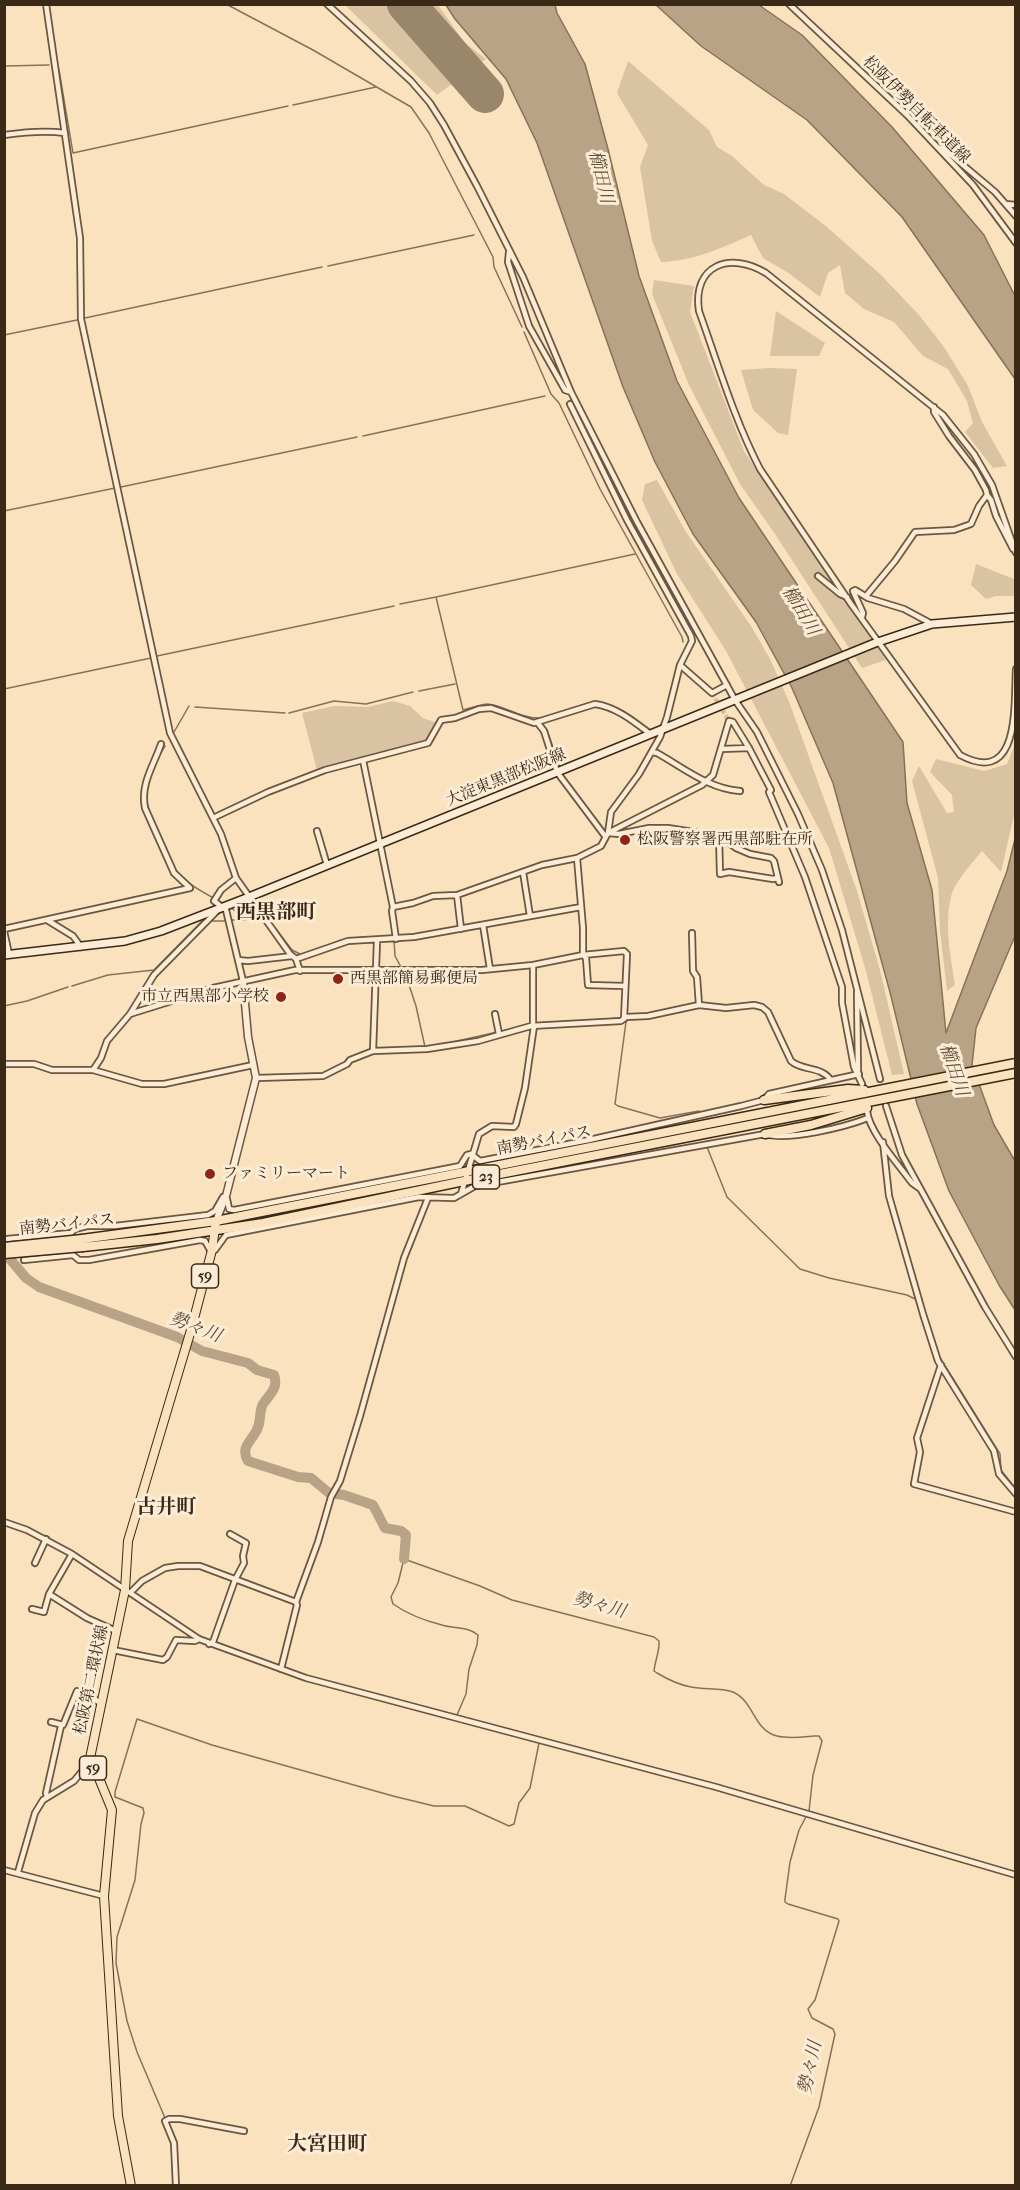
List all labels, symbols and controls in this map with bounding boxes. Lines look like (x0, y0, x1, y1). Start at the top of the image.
street label: 松阪伊勢自転車道線 (858, 52, 974, 168)
water label: 櫛田川 (583, 148, 617, 206)
water label: 櫛田川 (777, 582, 823, 640)
street label: 大淀東黒部松阪線 (443, 745, 569, 811)
place label: 松阪警察署西黒部駐在所 (637, 830, 813, 850)
marker: 松阪警察署西黒部駐在所 (618, 833, 632, 847)
district label: 西黒部町 (236, 901, 316, 925)
place label: 西黒部簡易郵便局 (350, 969, 478, 989)
marker: 西黒部簡易郵便局 (331, 972, 345, 986)
place label: 市立西黒部小学校 (141, 987, 269, 1007)
marker: 市立西黒部小学校 (274, 990, 288, 1004)
water label: 櫛田川 (934, 1041, 972, 1099)
street label: 南勢バイパス (495, 1122, 593, 1160)
place label: ファミリーマート (222, 1164, 350, 1184)
road number: 23 (472, 1165, 500, 1189)
marker: ファミリーマート (203, 1167, 217, 1181)
street label: 南勢バイパス (18, 1210, 116, 1240)
road number: 59 (192, 1264, 218, 1288)
water label: 勢々川 (166, 1308, 224, 1348)
district label: 古井町 (136, 1496, 196, 1520)
water label: 勢々川 (570, 1589, 628, 1623)
street label: 松阪第二環状線 (71, 1623, 113, 1737)
road number: 59 (80, 1756, 106, 1780)
water label: 勢々川 (795, 2039, 827, 2097)
district label: 大宮田町 (287, 2133, 367, 2157)

